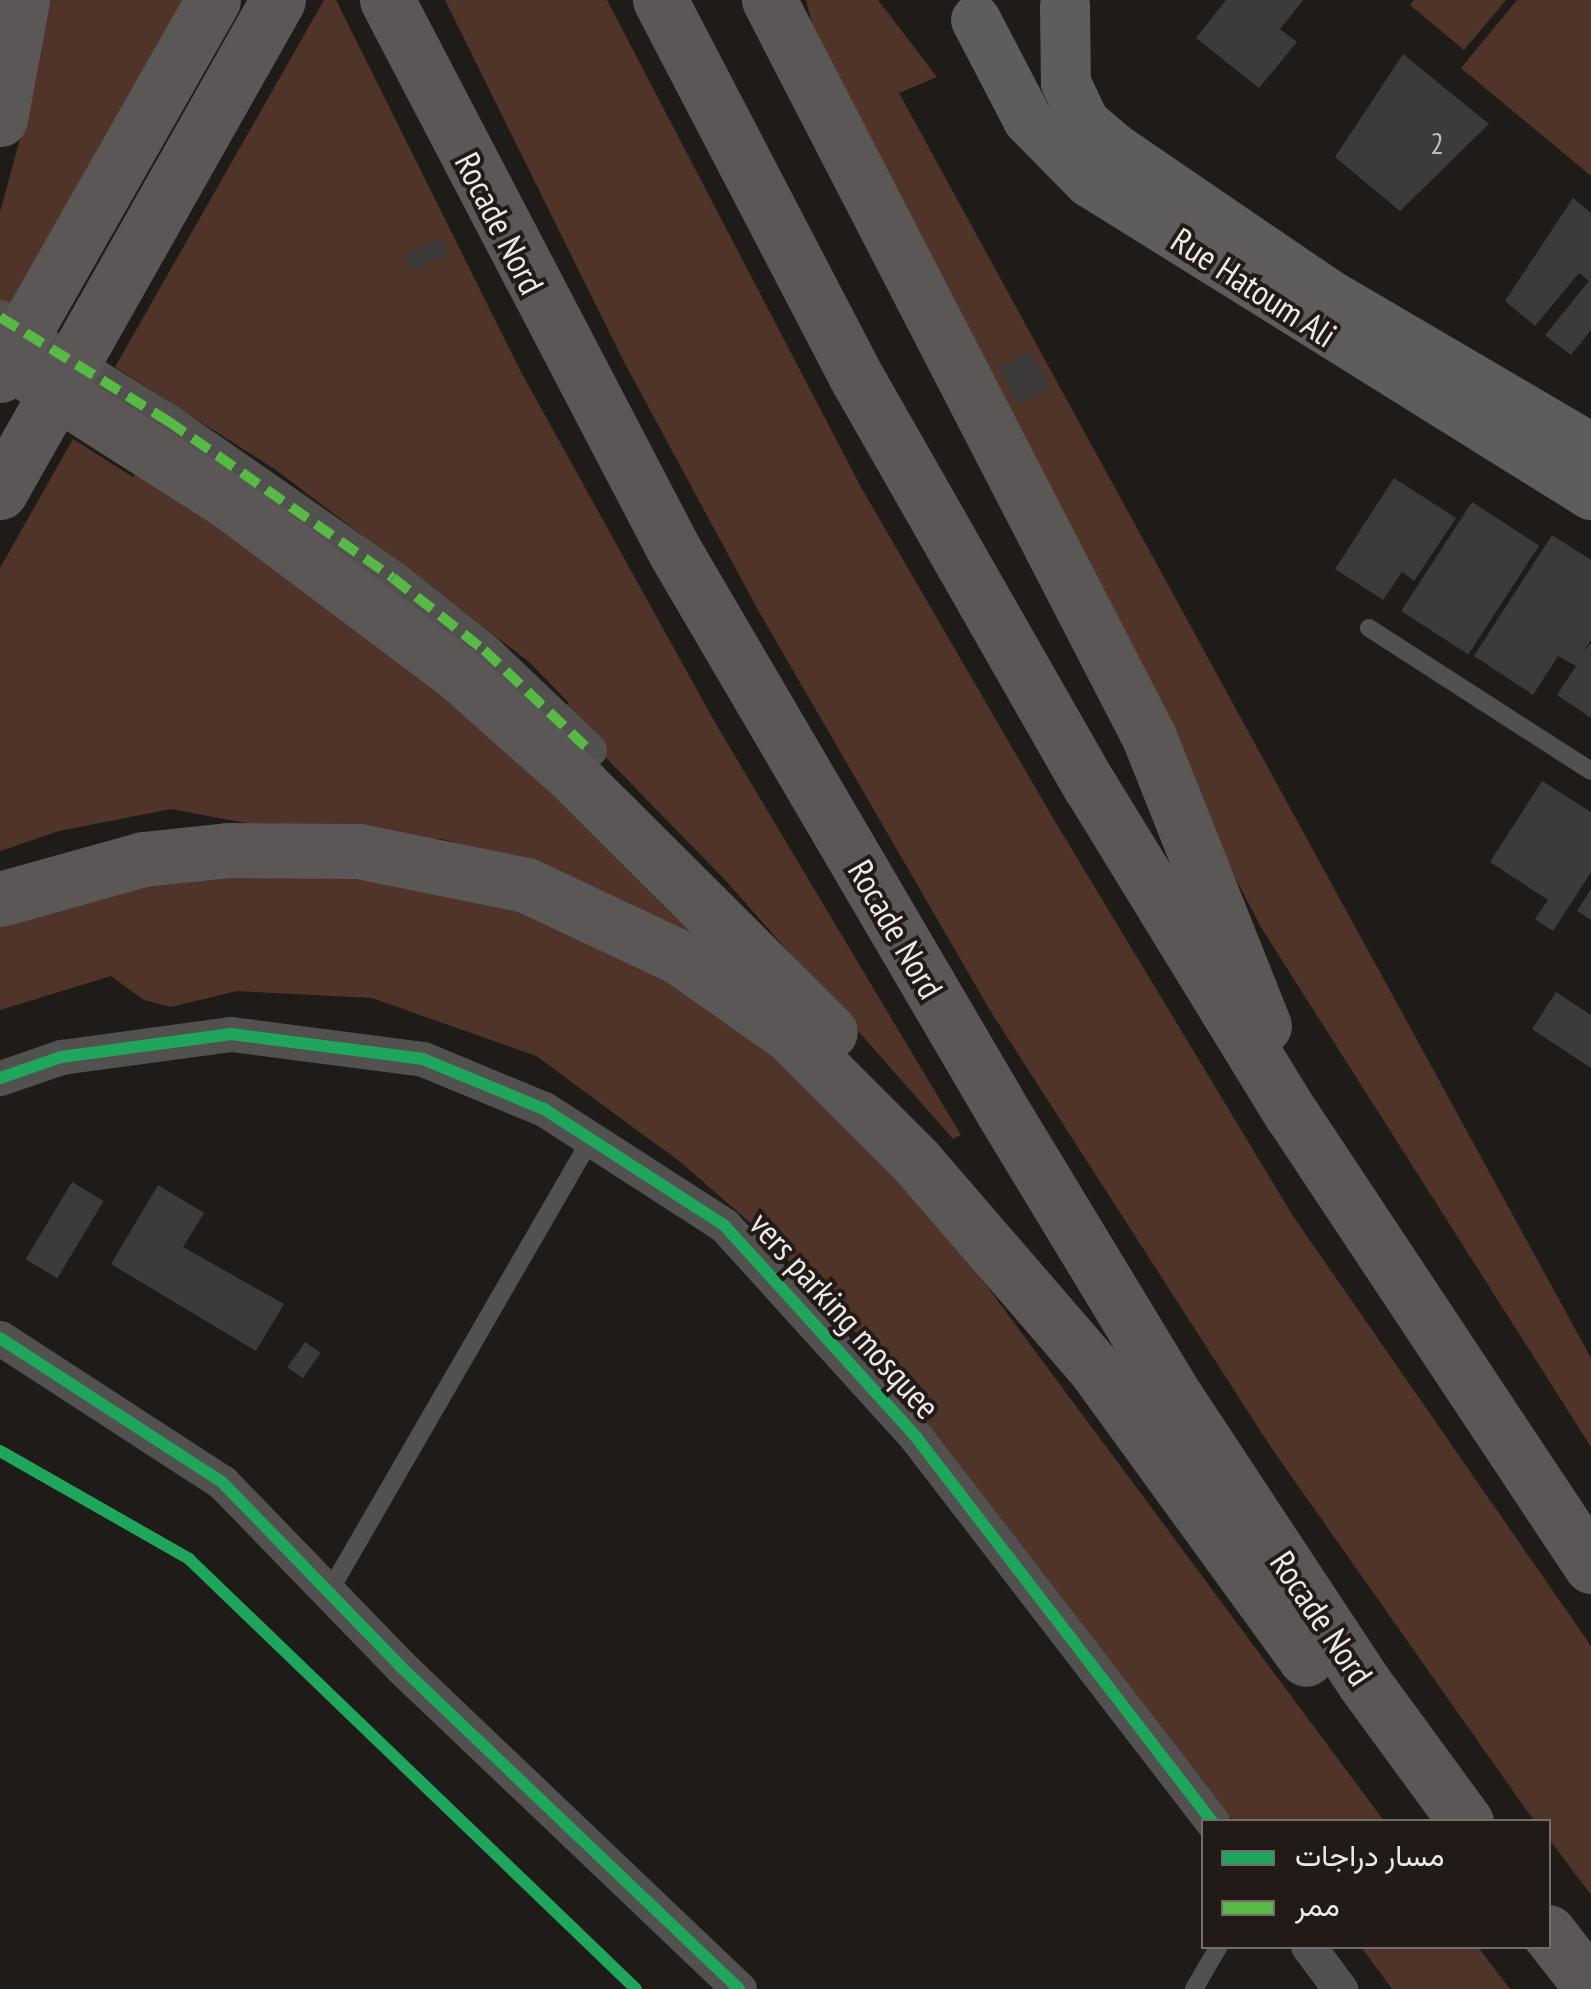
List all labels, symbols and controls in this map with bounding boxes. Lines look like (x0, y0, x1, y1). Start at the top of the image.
house number: 2 (1430, 125, 1444, 161)
street label: Rocade Nord (447, 145, 553, 301)
street label: Rue Hatoum Ali (1163, 218, 1345, 356)
street label: Rocade Nord (840, 852, 952, 1006)
street label: vers parking mosquee (741, 1203, 949, 1427)
street label: Rocade Nord (1262, 1543, 1382, 1693)
legend (1201, 1819, 1551, 1949)
text: مسار دراجات (1295, 1835, 1445, 1874)
text: ممر (1295, 1885, 1340, 1924)

